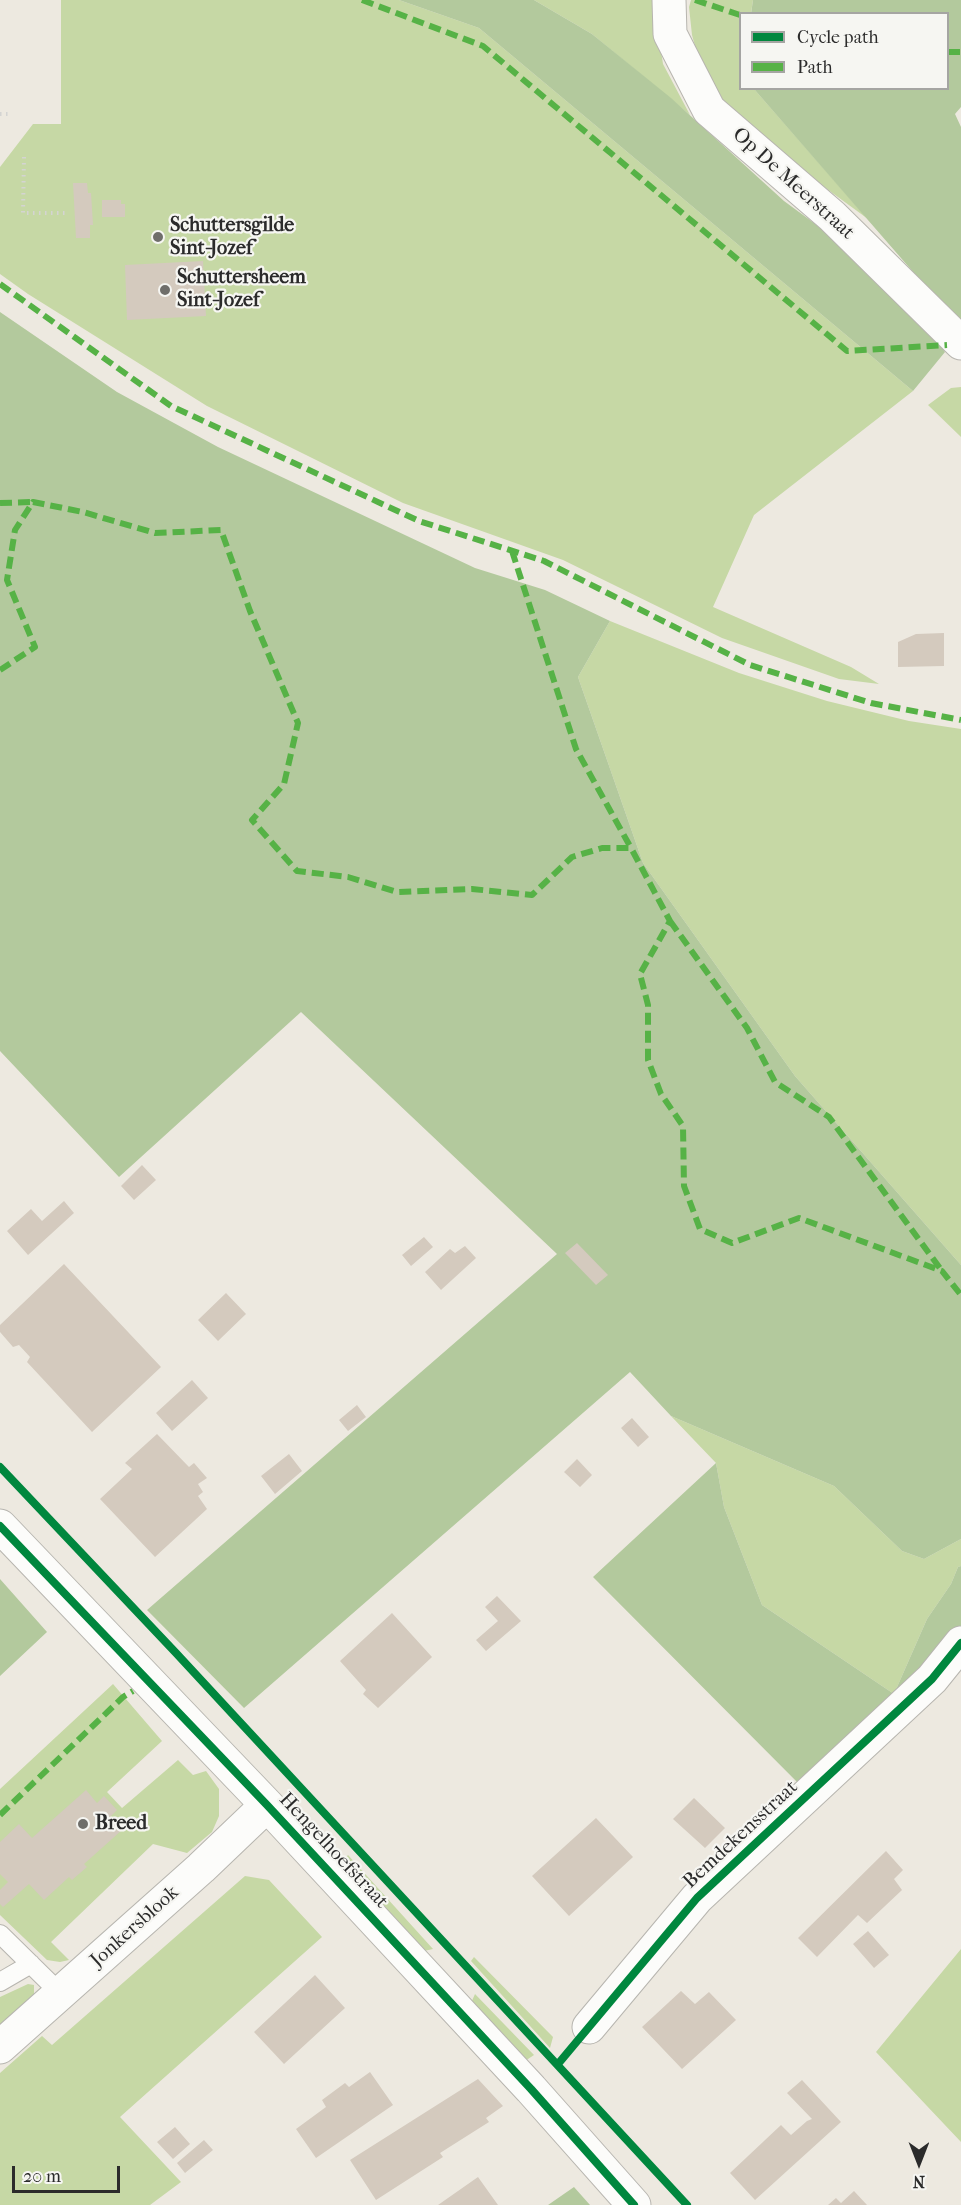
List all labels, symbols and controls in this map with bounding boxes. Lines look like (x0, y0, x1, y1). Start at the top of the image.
legend (739, 12, 949, 90)
text: Cycle path (797, 27, 878, 48)
text: Path (797, 57, 833, 78)
street label: Op De Meerstraat (727, 123, 859, 245)
place label: Schuttersgilde Sint-Jozef (170, 214, 294, 261)
marker: Schuttersgilde Sint-Jozef (151, 230, 165, 244)
place label: Schuttersheem Sint-Jozef (177, 266, 306, 313)
marker: Schuttersheem Sint-Jozef (158, 283, 172, 297)
street label: Bemdekensstraat (679, 1776, 803, 1894)
street label: Hengelhoefstraat (273, 1788, 393, 1914)
place label: Breed (95, 1812, 147, 1836)
marker: Breed (76, 1817, 90, 1831)
street label: Jonkersblook (86, 1881, 184, 1973)
north arrow (889, 2133, 949, 2193)
scale bar (15, 2154, 123, 2192)
text: 20 m (23, 2166, 61, 2187)
text: N (913, 2172, 925, 2191)

